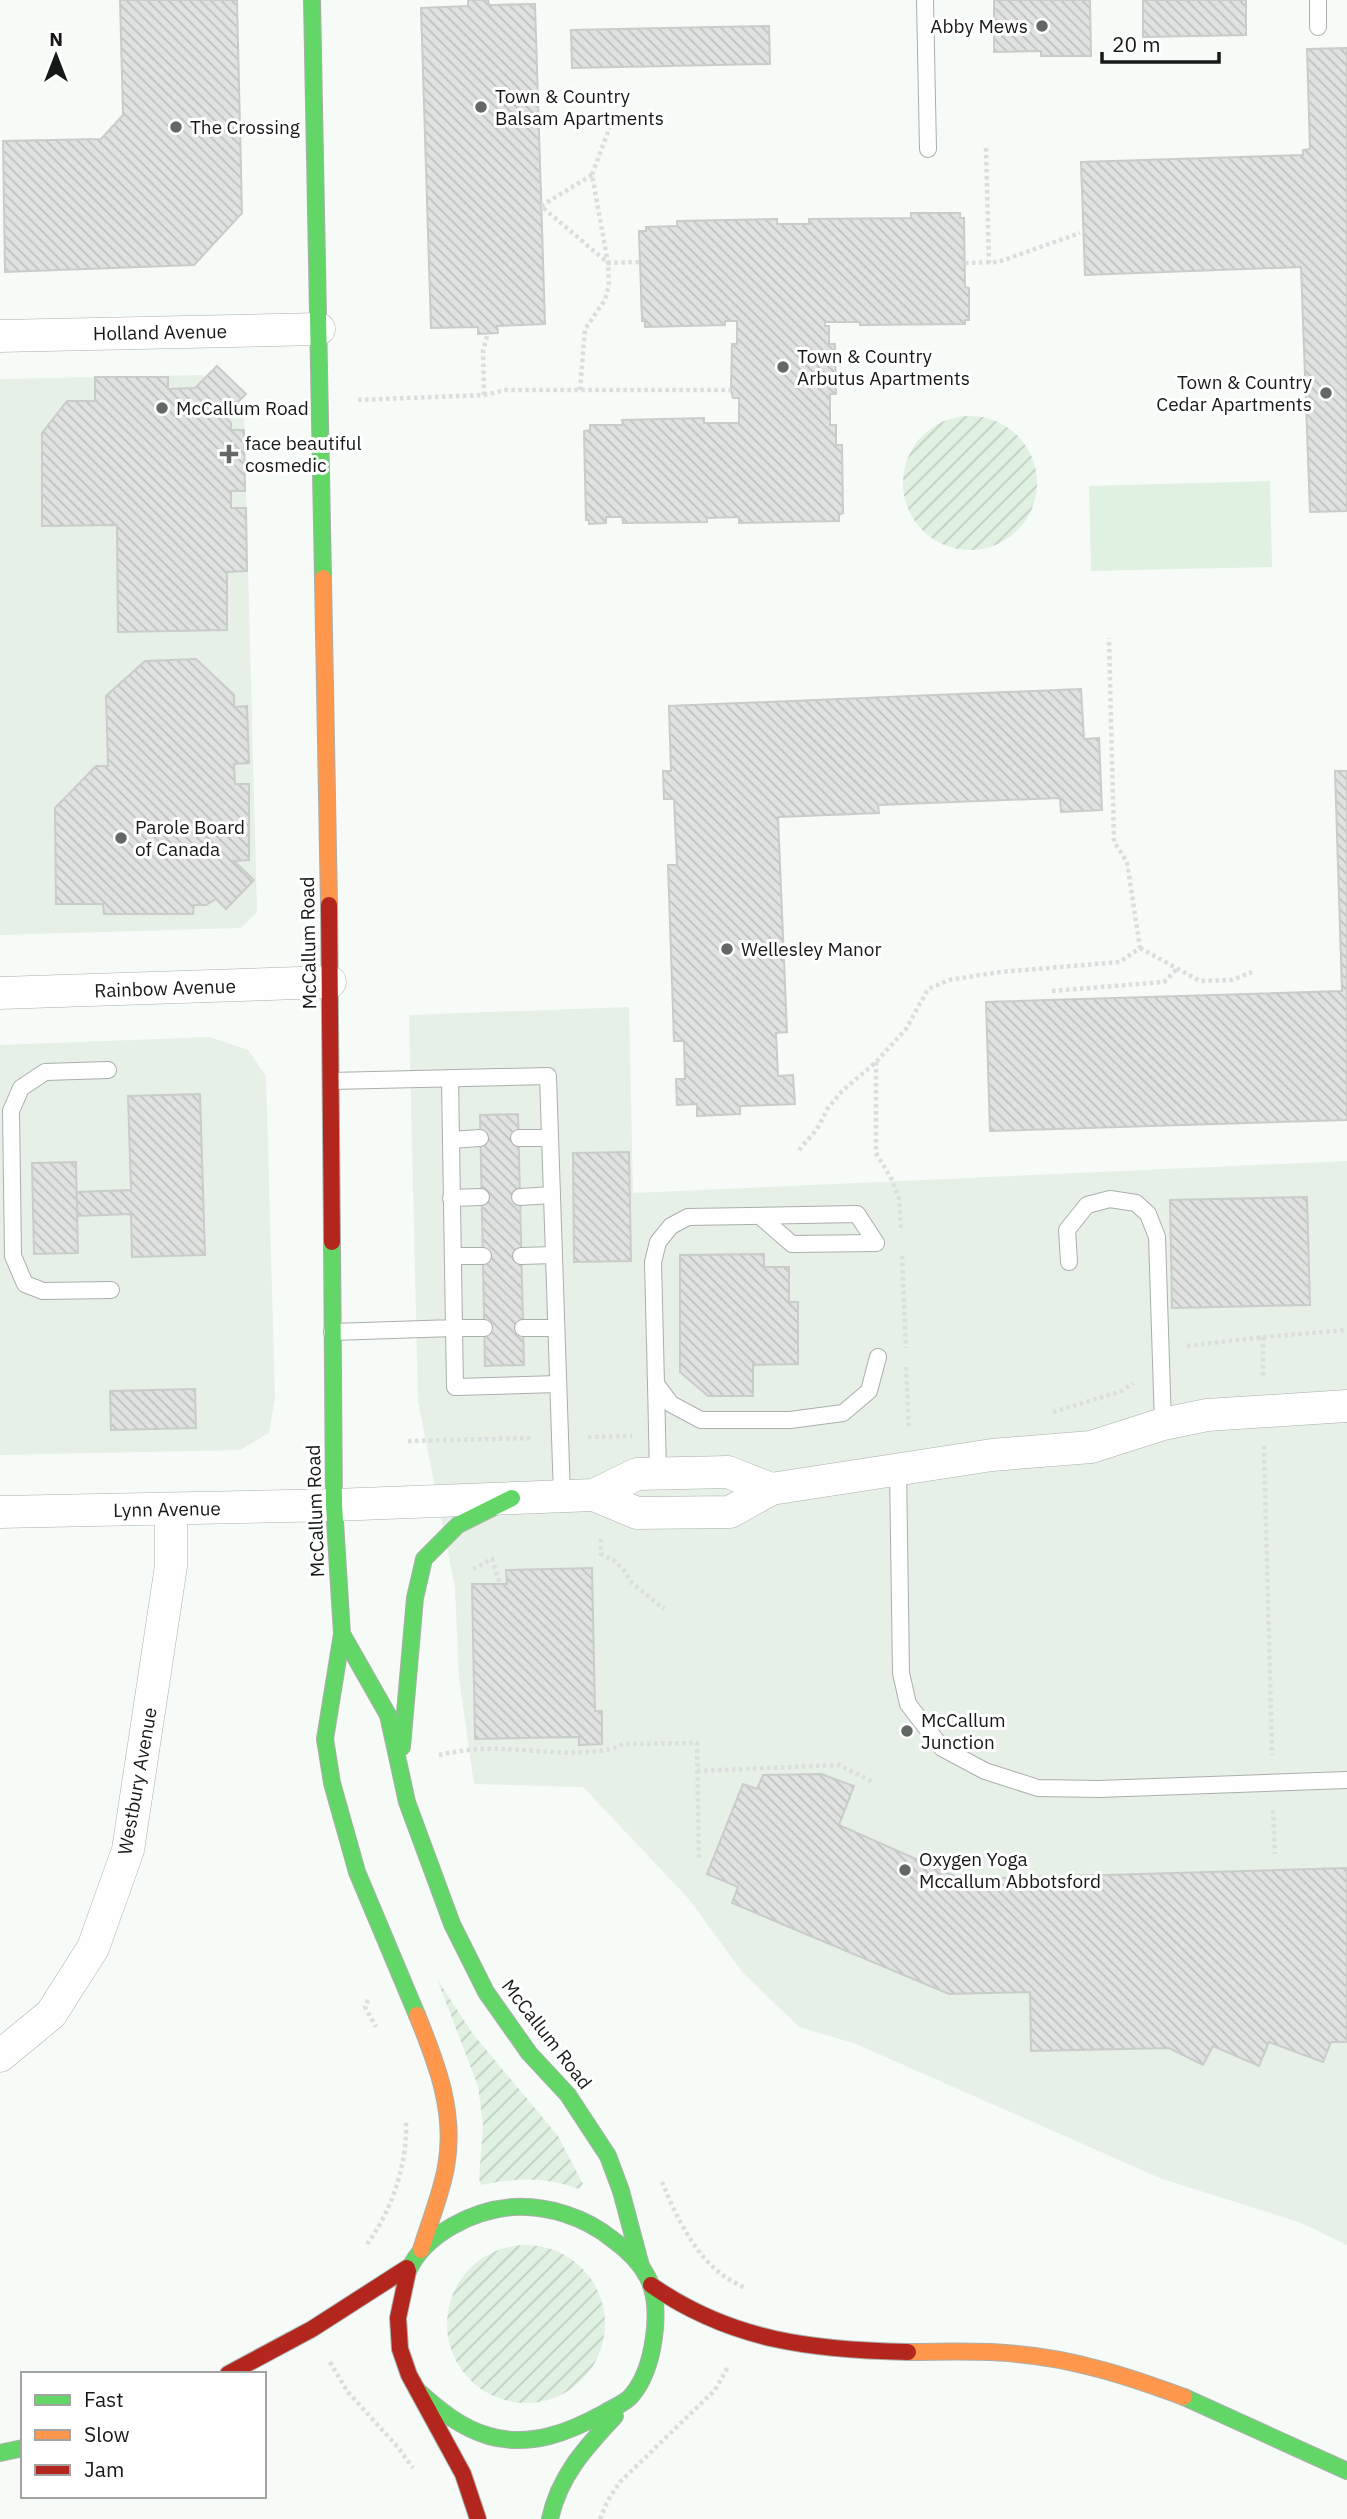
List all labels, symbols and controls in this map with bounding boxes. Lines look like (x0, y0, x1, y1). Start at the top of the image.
place label: Abby Mews (930, 14, 1028, 38)
marker: Abby Mews (1034, 18, 1050, 34)
north arrow (21, 21, 91, 91)
scale bar (1102, 21, 1219, 65)
text: N (49, 27, 63, 51)
text: 20 m (1112, 30, 1161, 58)
place label: Town & Country Balsam Apartments (495, 84, 664, 130)
marker: Town & Country Balsam Apartments (473, 99, 489, 115)
place label: The Crossing (190, 115, 300, 139)
marker: The Crossing (168, 119, 184, 135)
street label: Holland Avenue (93, 319, 227, 345)
place label: Town & Country Arbutus Apartments (797, 344, 970, 390)
marker: Town & Country Arbutus Apartments (775, 359, 791, 375)
place label: Town & Country Cedar Apartments (1156, 370, 1313, 416)
marker: Town & Country Cedar Apartments (1318, 385, 1334, 401)
place label: McCallum Road (176, 396, 309, 420)
marker: McCallum Road (154, 400, 170, 416)
place label: face beautiful cosmedic (245, 431, 362, 477)
marker: face beautiful cosmedic (219, 444, 239, 464)
place label: Parole Board of Canada (135, 815, 245, 861)
marker: Parole Board of Canada (113, 830, 129, 846)
street label: McCallum Road (295, 876, 321, 1010)
place label: Wellesley Manor (741, 937, 881, 961)
marker: Wellesley Manor (719, 941, 735, 957)
street label: Rainbow Avenue (94, 974, 236, 1002)
street label: McCallum Road (301, 1444, 329, 1578)
street label: Lynn Avenue (113, 1496, 221, 1522)
street label: Westbury Avenue (112, 1705, 162, 1857)
place label: McCallum Junction (921, 1708, 1006, 1754)
marker: McCallum Junction (899, 1723, 915, 1739)
place label: Oxygen Yoga Mccallum Abbotsford (919, 1847, 1101, 1893)
marker: Oxygen Yoga Mccallum Abbotsford (897, 1862, 913, 1878)
street label: McCallum Road (497, 1974, 597, 2094)
legend (21, 2372, 266, 2498)
text: Fast (84, 2385, 124, 2413)
text: Slow (84, 2420, 130, 2448)
text: Jam (84, 2455, 124, 2483)

